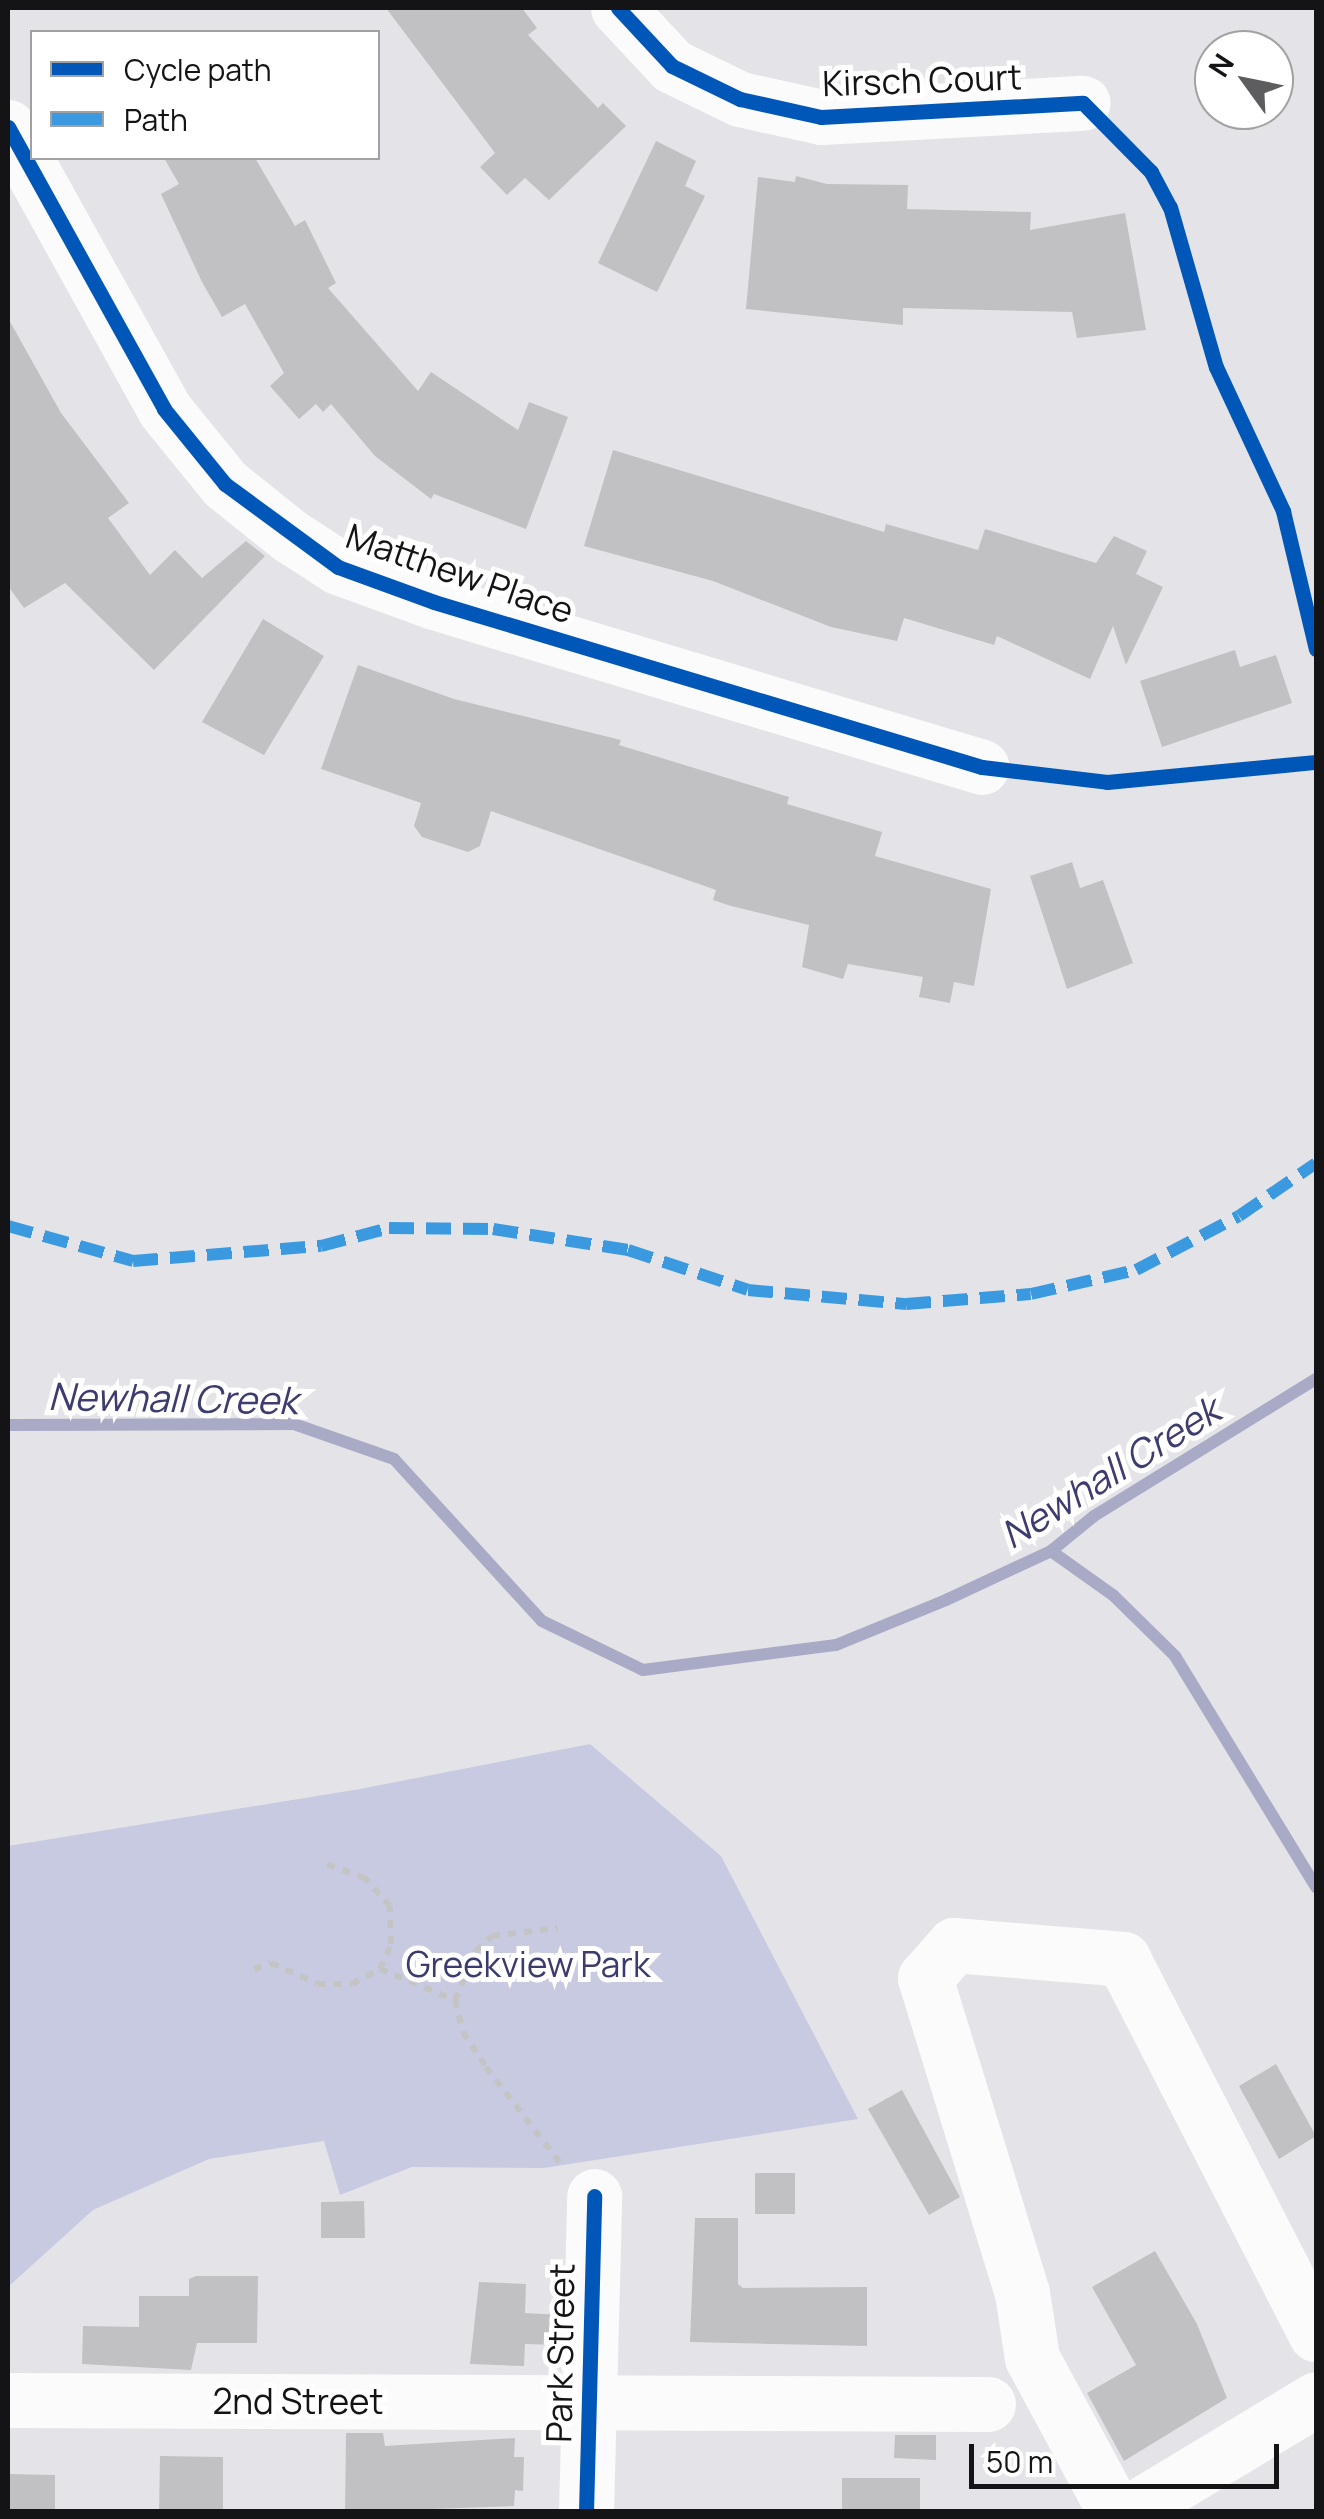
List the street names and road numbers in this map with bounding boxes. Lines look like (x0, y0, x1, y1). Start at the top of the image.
street label: Kirsch Court (822, 56, 1022, 104)
street label: Matthew Place (341, 515, 579, 631)
street label: Park Street (537, 2263, 583, 2443)
street label: 2nd Street (212, 2380, 384, 2422)

